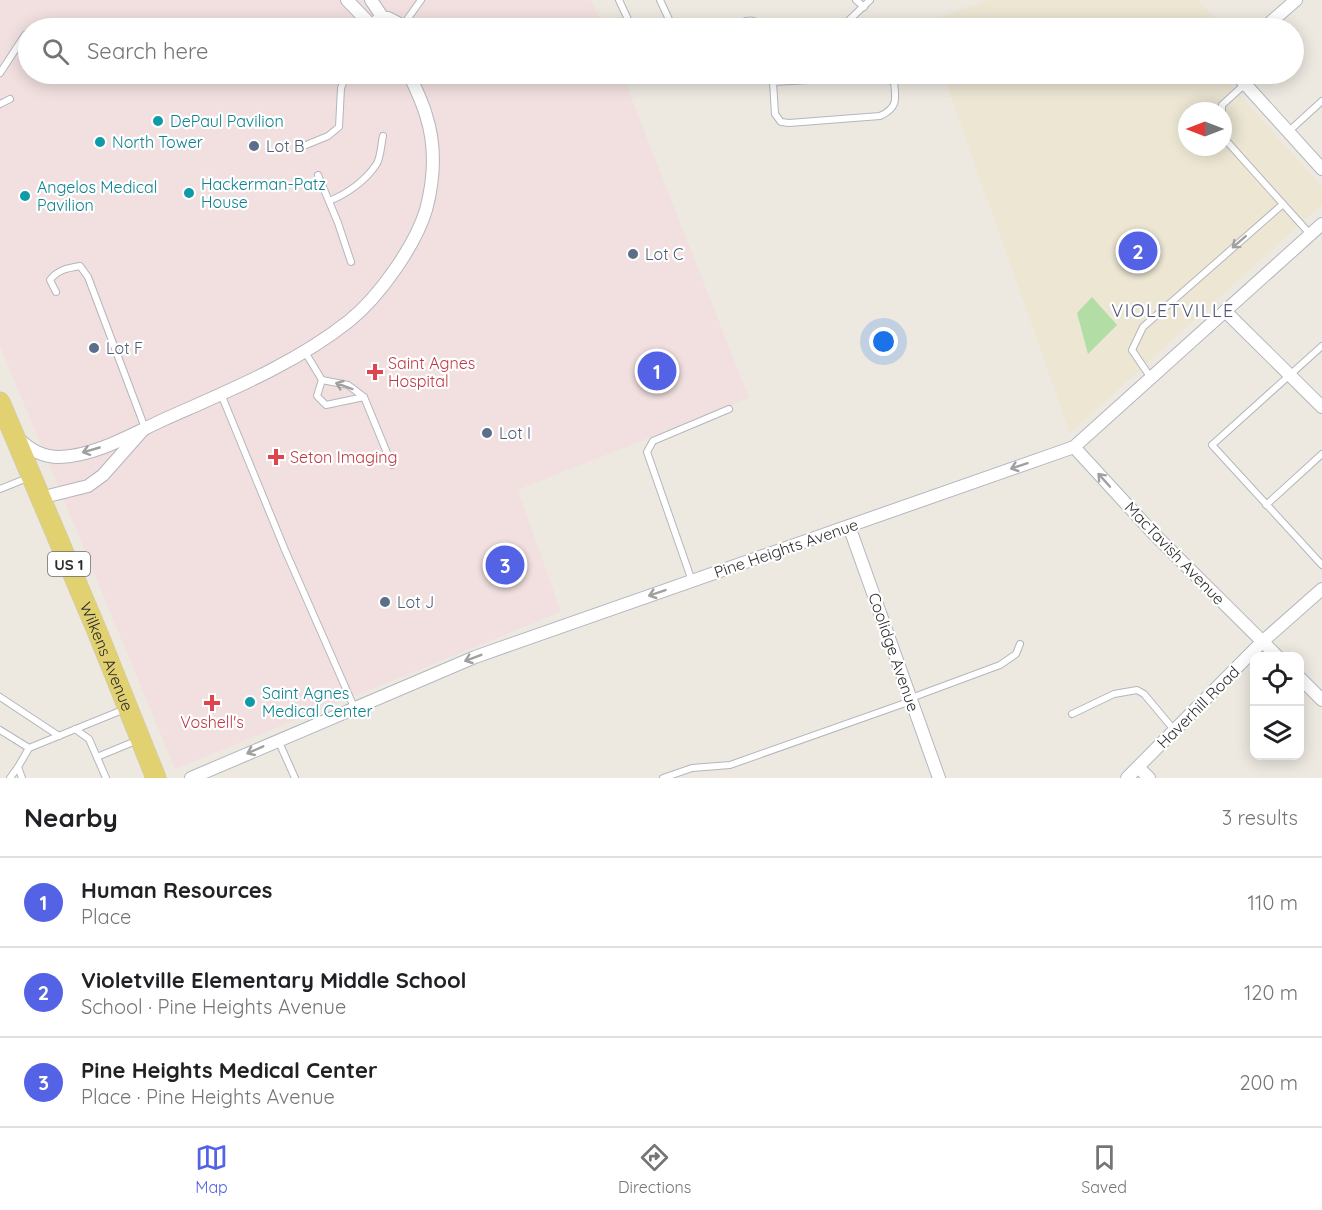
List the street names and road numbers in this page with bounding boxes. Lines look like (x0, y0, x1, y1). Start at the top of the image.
street label: MacTavish Avenue (1121, 497, 1229, 609)
street label: Pine Heights Avenue (711, 514, 861, 582)
road number: US 1 (48, 552, 90, 576)
street label: Coolidge Avenue (864, 590, 924, 714)
street label: Wilkens Avenue (76, 599, 138, 714)
street label: Haverhill Road (1153, 662, 1243, 752)

